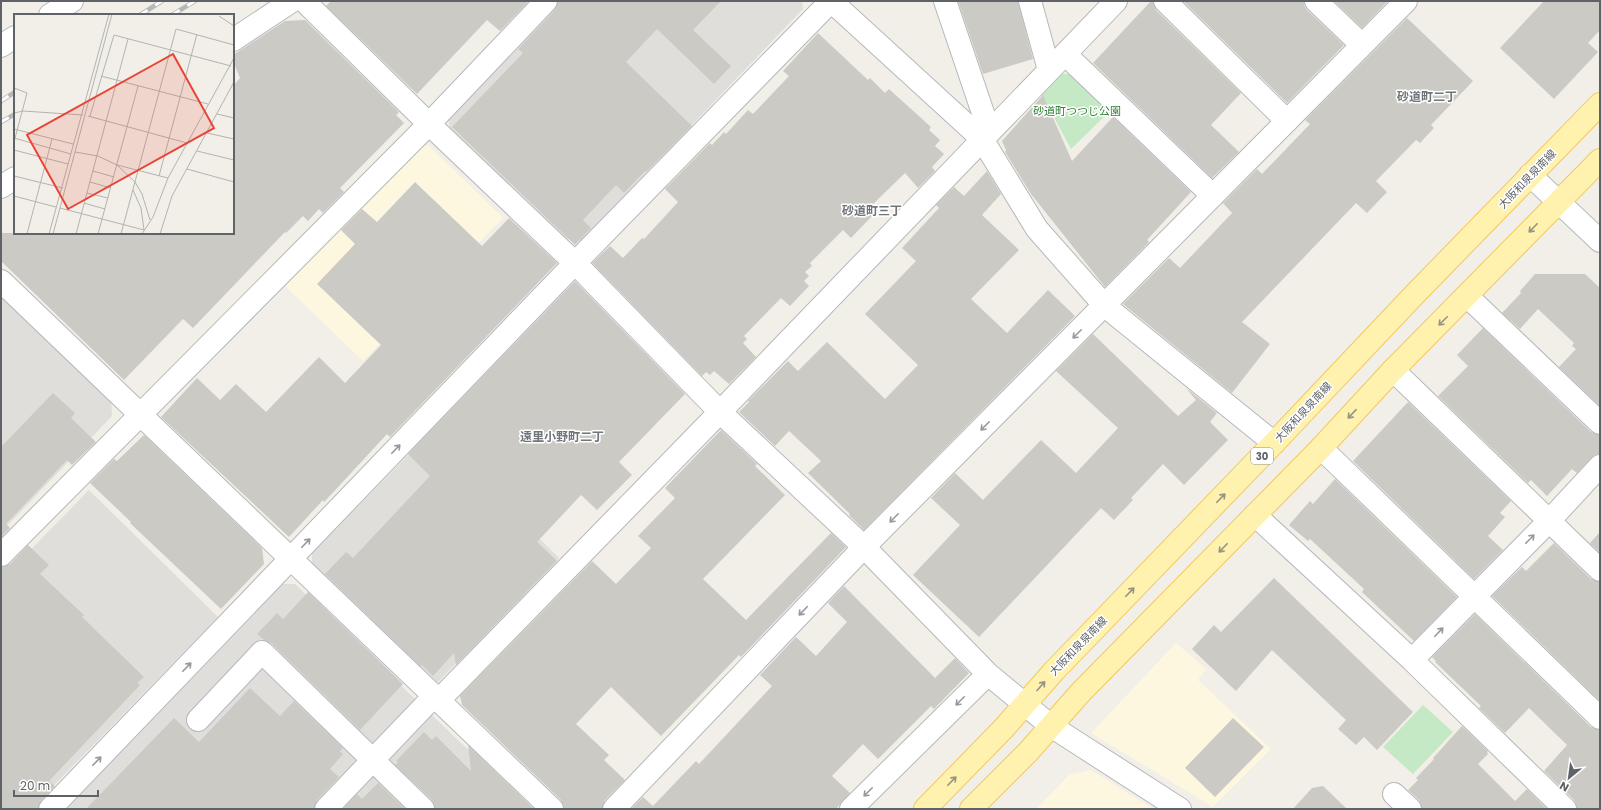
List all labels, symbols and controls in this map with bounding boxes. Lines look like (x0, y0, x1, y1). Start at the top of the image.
inset map (14, 14, 234, 234)
district label: 砂道町二丁 (1396, 88, 1457, 105)
park label: 砂道町つつじ公園 (1033, 103, 1121, 119)
street label: 大阪和泉泉南線 (1495, 146, 1559, 212)
district label: 砂道町三丁 (841, 202, 902, 219)
one-way arrow (1529, 223, 1538, 233)
one-way arrow (1438, 316, 1448, 326)
one-way arrow (1072, 329, 1082, 338)
street label: 大阪和泉泉南線 (1271, 378, 1335, 446)
one-way arrow (1348, 409, 1357, 420)
one-way arrow (980, 421, 990, 431)
district label: 遠里小野町二丁 (520, 428, 604, 445)
one-way arrow (391, 444, 401, 454)
road number: 30 (1251, 448, 1273, 464)
one-way arrow (1216, 493, 1226, 503)
one-way arrow (889, 513, 899, 523)
one-way arrow (1526, 534, 1535, 544)
one-way arrow (301, 538, 311, 548)
one-way arrow (1218, 543, 1228, 553)
one-way arrow (1125, 587, 1135, 597)
one-way arrow (798, 606, 808, 616)
street label: 大阪和泉泉南線 (1046, 613, 1110, 679)
one-way arrow (1434, 627, 1444, 637)
one-way arrow (182, 662, 192, 672)
one-way arrow (1036, 680, 1045, 691)
one-way arrow (955, 696, 965, 706)
one-way arrow (92, 756, 102, 766)
north arrow (1549, 758, 1589, 798)
scale bar (14, 772, 98, 798)
one-way arrow (948, 776, 957, 786)
text: 20 m (20, 777, 50, 794)
text: N (1557, 778, 1572, 796)
one-way arrow (863, 788, 873, 797)

